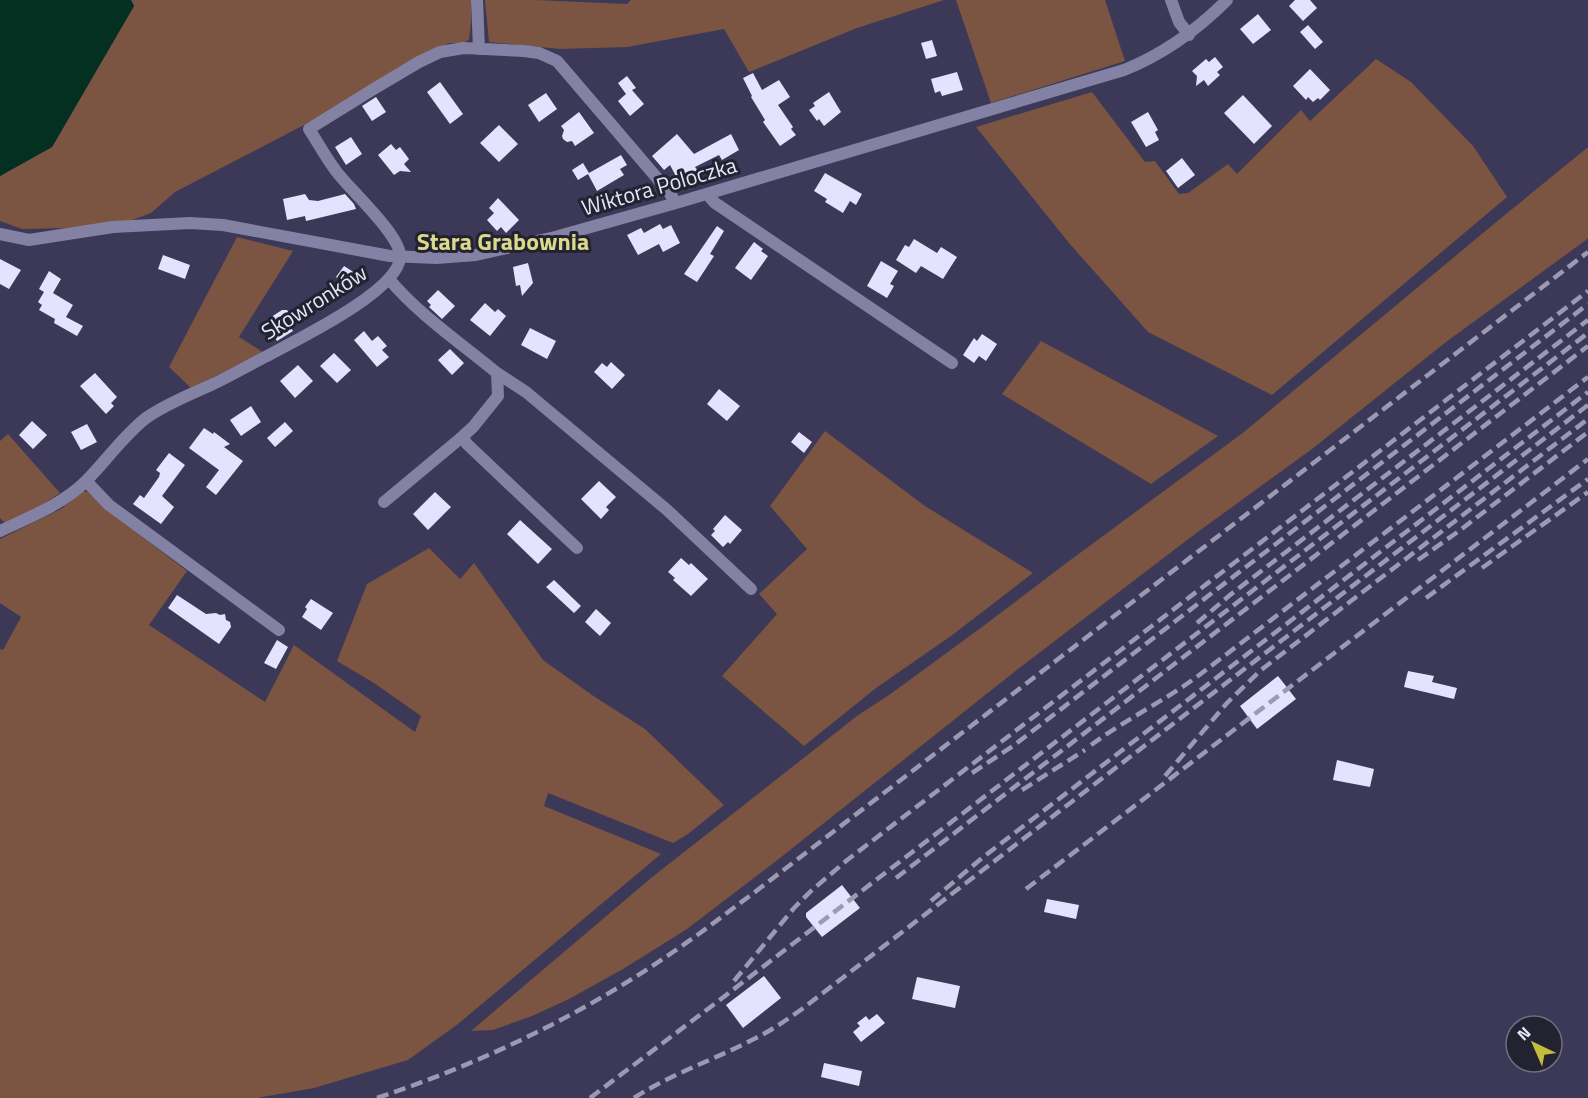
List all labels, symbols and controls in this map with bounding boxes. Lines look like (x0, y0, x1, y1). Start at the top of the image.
street label: Wiktora Poloczka (577, 148, 741, 224)
district label: Stara Grabownia (417, 223, 589, 259)
street label: Skowronków (254, 256, 374, 348)
north arrow (1504, 1014, 1564, 1074)
text: N (1511, 1021, 1536, 1046)

